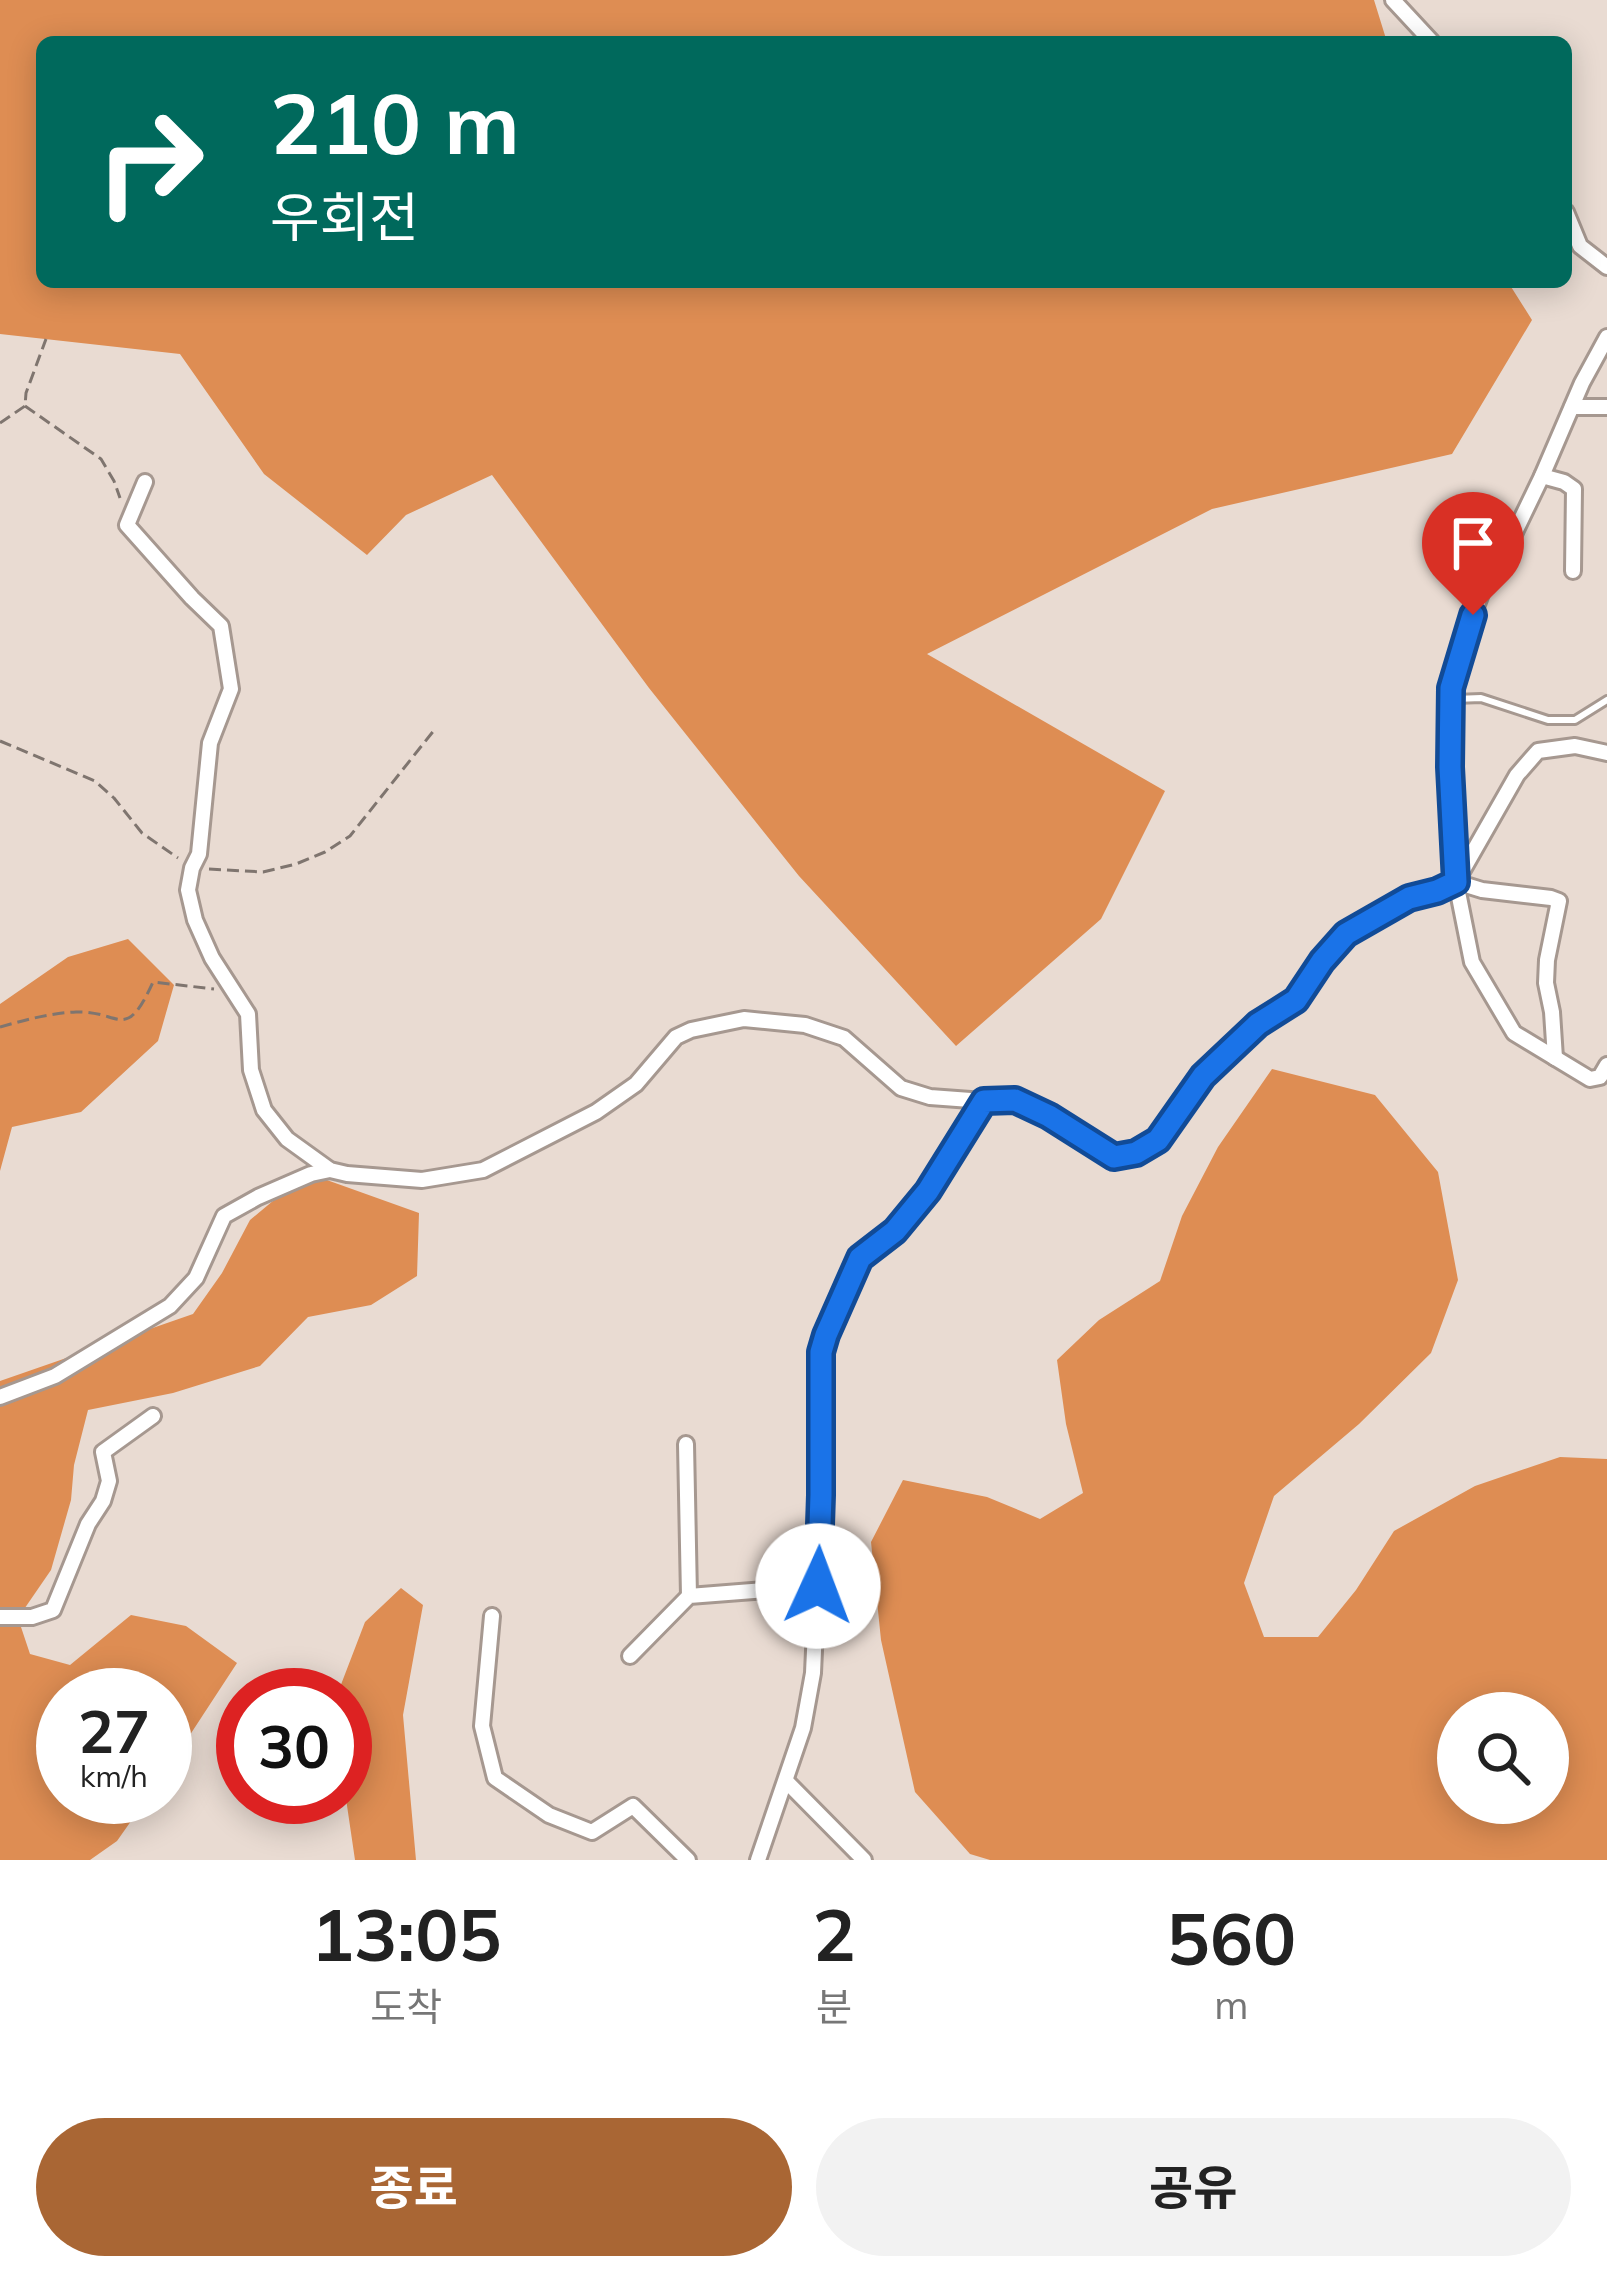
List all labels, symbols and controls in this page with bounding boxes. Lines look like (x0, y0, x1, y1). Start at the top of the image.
text: 210 m (270, 70, 520, 175)
icon: right (72, 84, 228, 240)
text: 우회전 (270, 183, 419, 251)
pin (1422, 492, 1524, 615)
icon: arrive (1440, 510, 1506, 576)
position arrow (755, 1523, 881, 1649)
speed limit sign: 30 (216, 1668, 372, 1824)
map controls (1437, 1692, 1569, 1824)
button: search (1437, 1692, 1569, 1824)
text: 27 (78, 1693, 150, 1768)
text: km/h (80, 1757, 148, 1795)
text: 13:05 (311, 1889, 502, 1979)
text: 2 (812, 1889, 856, 1979)
text: 560 (1166, 1893, 1296, 1983)
text: m (1214, 1980, 1248, 2029)
text: 도착 (370, 1982, 442, 2031)
text: 분 (816, 1982, 852, 2031)
button: 종료 (36, 2118, 792, 2256)
button: 공유 (816, 2118, 1571, 2256)

